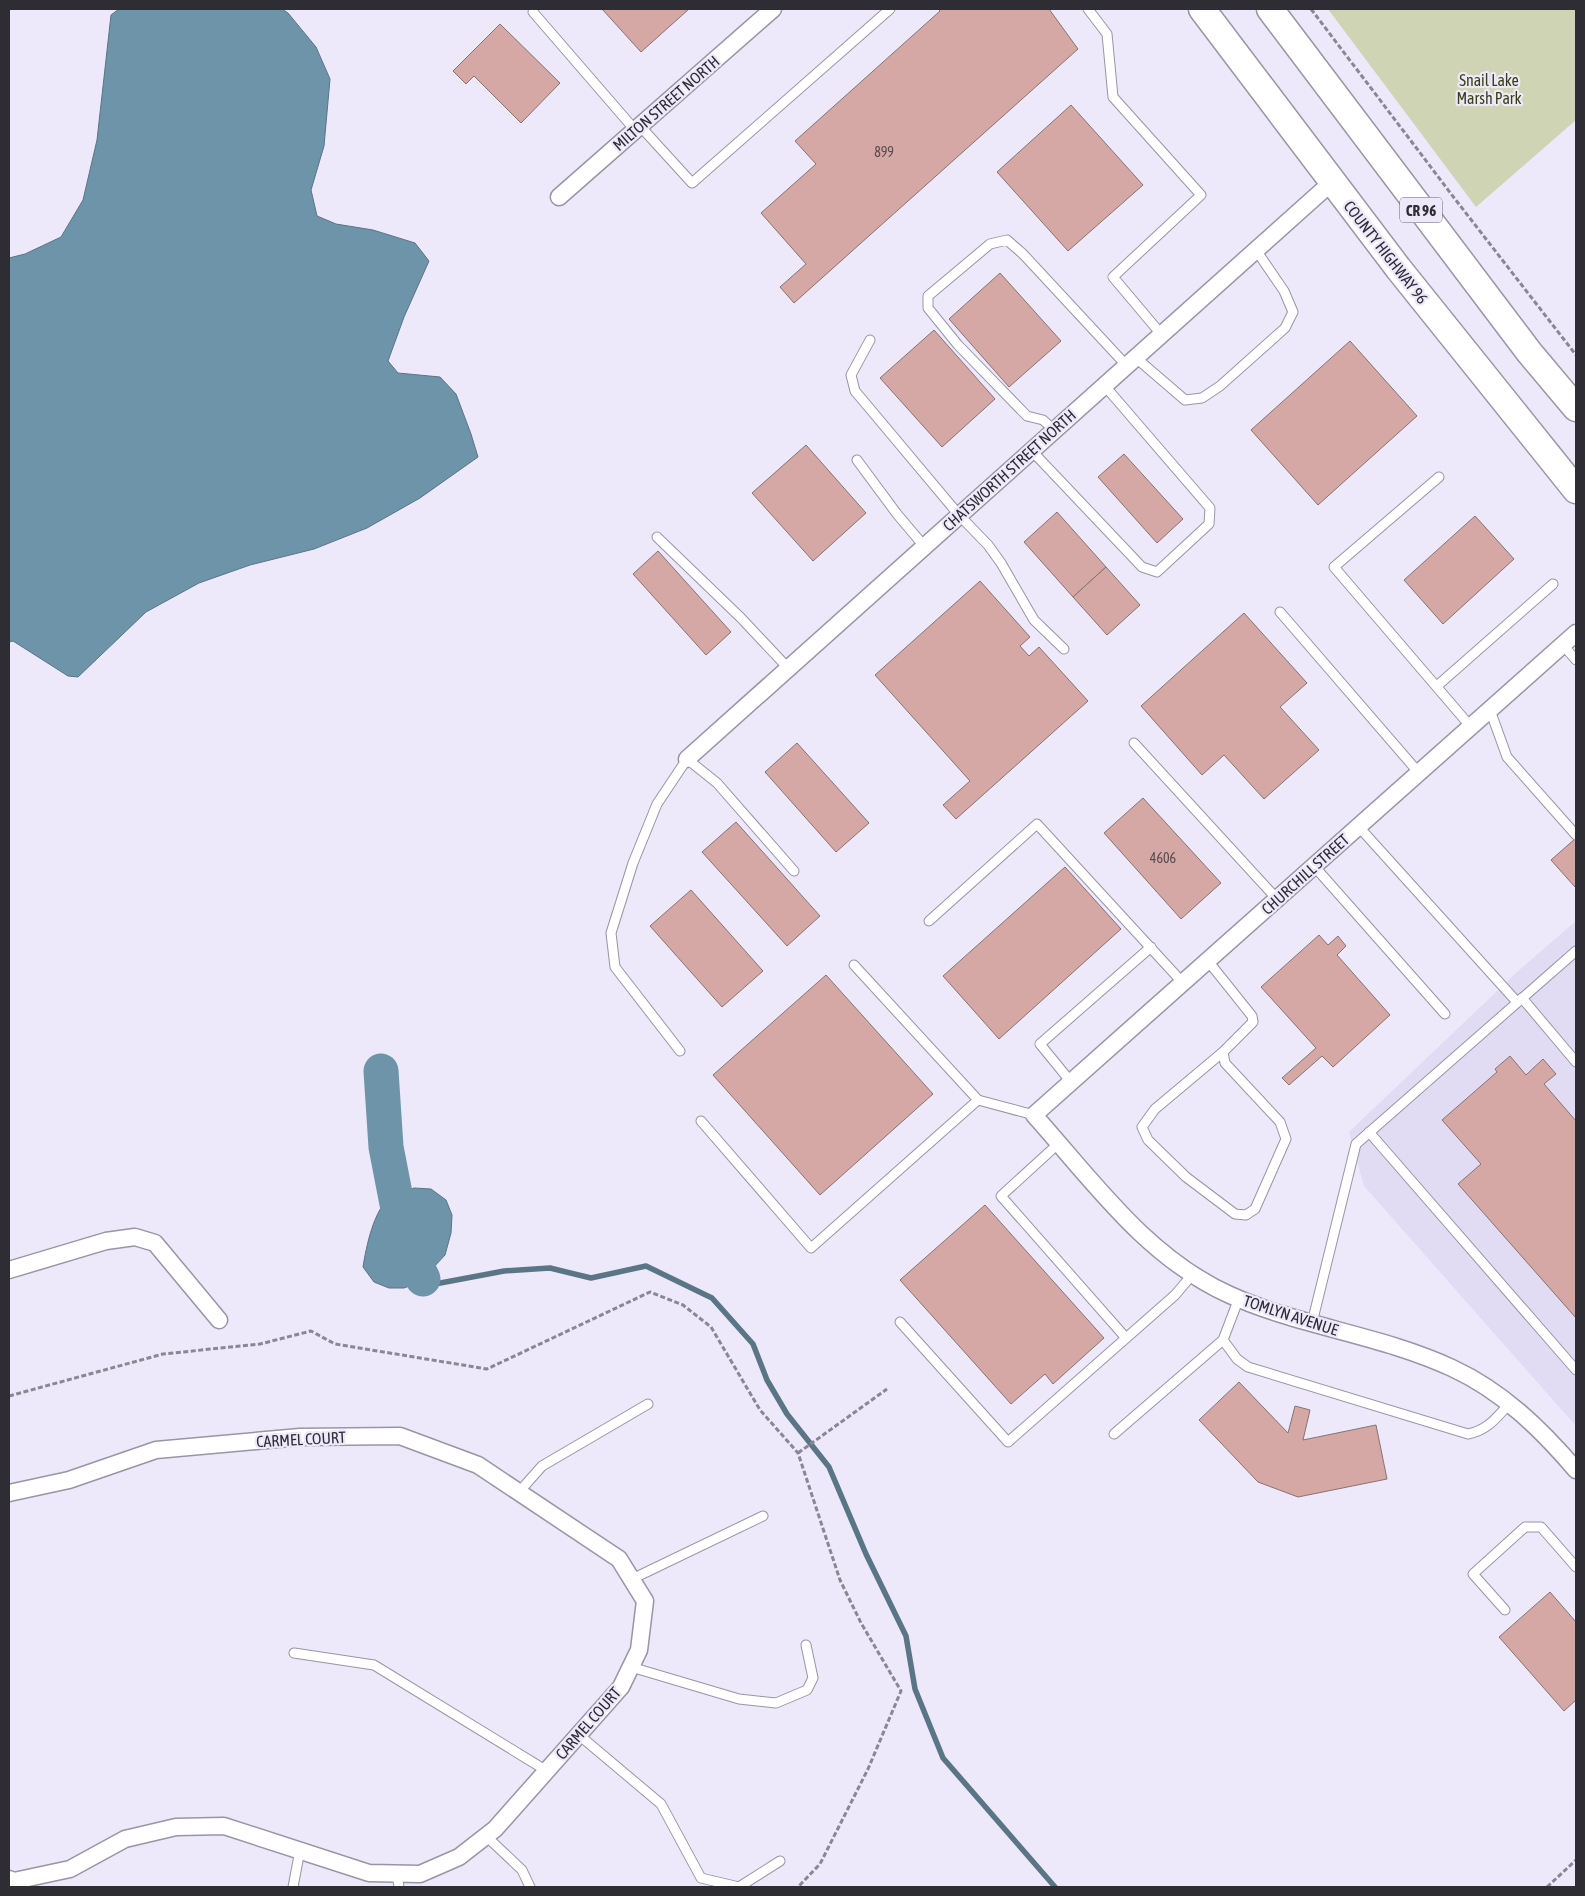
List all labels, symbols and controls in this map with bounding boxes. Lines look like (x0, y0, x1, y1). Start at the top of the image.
street label: MILTON STREET NORTH (609, 52, 723, 154)
park label: Snail Lake Marsh Park (1456, 71, 1522, 107)
house number: 899 (874, 144, 894, 160)
street label: COUNTY HIGHWAY 96 (1340, 197, 1432, 307)
road number: CR 96 (1400, 198, 1442, 222)
street label: CHATSWORTH STREET NORTH (939, 406, 1079, 534)
street label: CHURCHILL STREET (1258, 830, 1352, 918)
house number: 4606 (1150, 850, 1177, 866)
street label: TOMLYN AVENUE (1241, 1291, 1341, 1339)
street label: CARMEL COURT (256, 1428, 346, 1450)
street label: CARMEL COURT (552, 1683, 624, 1763)

